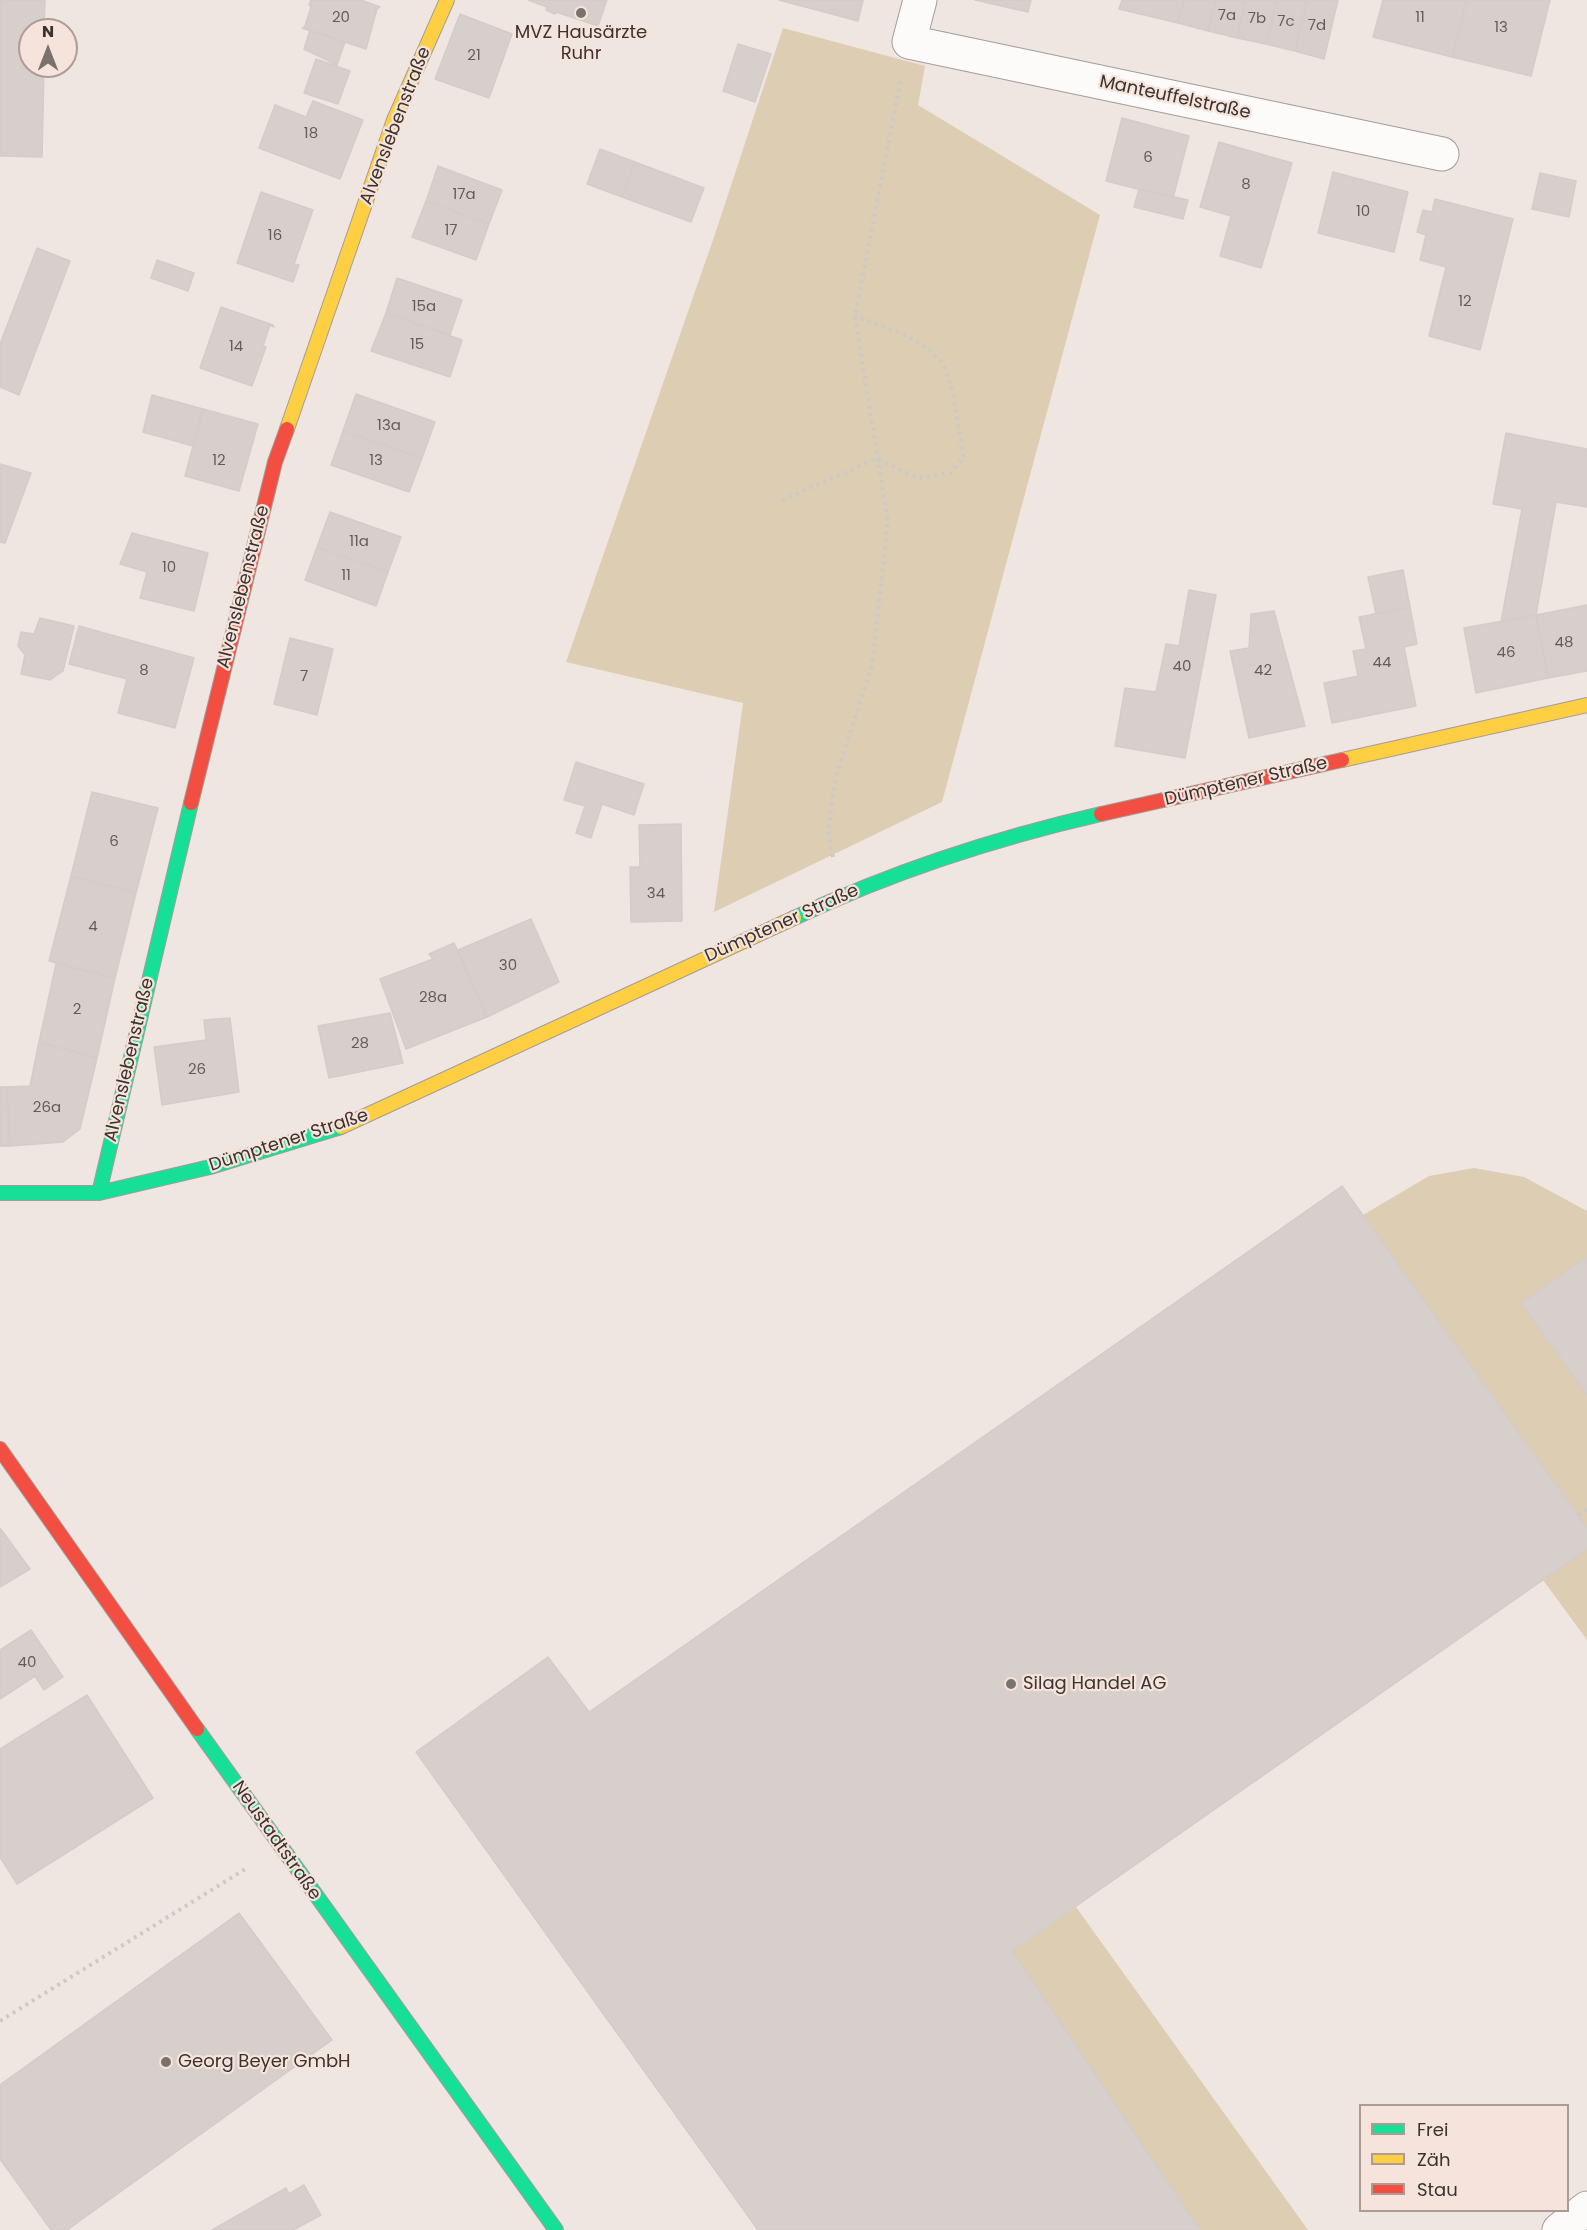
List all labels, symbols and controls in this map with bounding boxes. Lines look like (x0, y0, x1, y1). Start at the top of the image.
marker: MVZ Hausärzte Ruhr (574, 6, 588, 20)
house number: 7a (1218, 7, 1236, 25)
house number: 20 (332, 9, 350, 27)
house number: 11 (1415, 9, 1425, 27)
house number: 7b (1248, 10, 1266, 28)
house number: 7c (1277, 13, 1295, 31)
house number: 7d (1308, 17, 1326, 35)
north arrow (18, 18, 78, 78)
house number: 13 (1494, 19, 1508, 37)
text: N (42, 20, 54, 43)
place label: MVZ Hausärzte Ruhr (515, 22, 647, 64)
street label: Alvenslebenstraße (356, 44, 436, 208)
house number: 21 (467, 47, 481, 65)
street label: Manteuffelstraße (1097, 71, 1253, 125)
house number: 18 (304, 125, 318, 143)
house number: 6 (1143, 149, 1153, 167)
house number: 8 (1241, 176, 1251, 194)
house number: 17a (452, 186, 476, 204)
house number: 10 (1356, 203, 1370, 221)
house number: 17 (445, 222, 457, 240)
house number: 16 (268, 227, 282, 245)
house number: 12 (1458, 293, 1472, 311)
house number: 15a (412, 298, 436, 316)
house number: 15 (410, 336, 424, 354)
house number: 14 (229, 338, 243, 356)
house number: 13a (377, 417, 401, 435)
house number: 12 (212, 452, 226, 470)
house number: 13 (369, 452, 383, 470)
street label: Alvenslebenstraße (213, 503, 275, 671)
house number: 11a (349, 533, 369, 551)
house number: 10 (162, 559, 176, 577)
house number: 11 (341, 567, 351, 585)
house number: 48 (1555, 634, 1573, 652)
house number: 46 (1497, 644, 1515, 662)
house number: 44 (1373, 654, 1391, 672)
house number: 40 (1173, 658, 1191, 676)
house number: 8 (139, 662, 149, 680)
house number: 42 (1254, 662, 1272, 680)
house number: 7 (300, 668, 308, 686)
street label: Dümptener Straße (1163, 753, 1329, 811)
house number: 6 (109, 833, 119, 851)
street label: Dümptener Straße (702, 880, 862, 968)
house number: 34 (647, 885, 665, 903)
house number: 4 (88, 918, 98, 936)
house number: 30 (499, 957, 517, 975)
street label: Alvenslebenstraße (101, 976, 159, 1144)
house number: 28a (419, 989, 447, 1007)
house number: 2 (73, 1001, 81, 1019)
house number: 28 (351, 1035, 369, 1053)
house number: 26 (188, 1061, 206, 1079)
house number: 26a (33, 1099, 61, 1117)
street label: Dümptener Straße (207, 1105, 371, 1177)
house number: 40 (18, 1654, 36, 1672)
place label: Silag Handel AG (1023, 1673, 1166, 1695)
marker: Silag Handel AG (1004, 1677, 1018, 1691)
street label: Neustadtstraße (227, 1777, 325, 1905)
place label: Georg Beyer GmbH (178, 2051, 351, 2073)
marker: Georg Beyer GmbH (159, 2055, 173, 2069)
legend (1359, 2104, 1569, 2212)
text: Frei (1417, 2117, 1448, 2142)
text: Zäh (1417, 2147, 1450, 2172)
text: Stau (1417, 2177, 1458, 2202)

